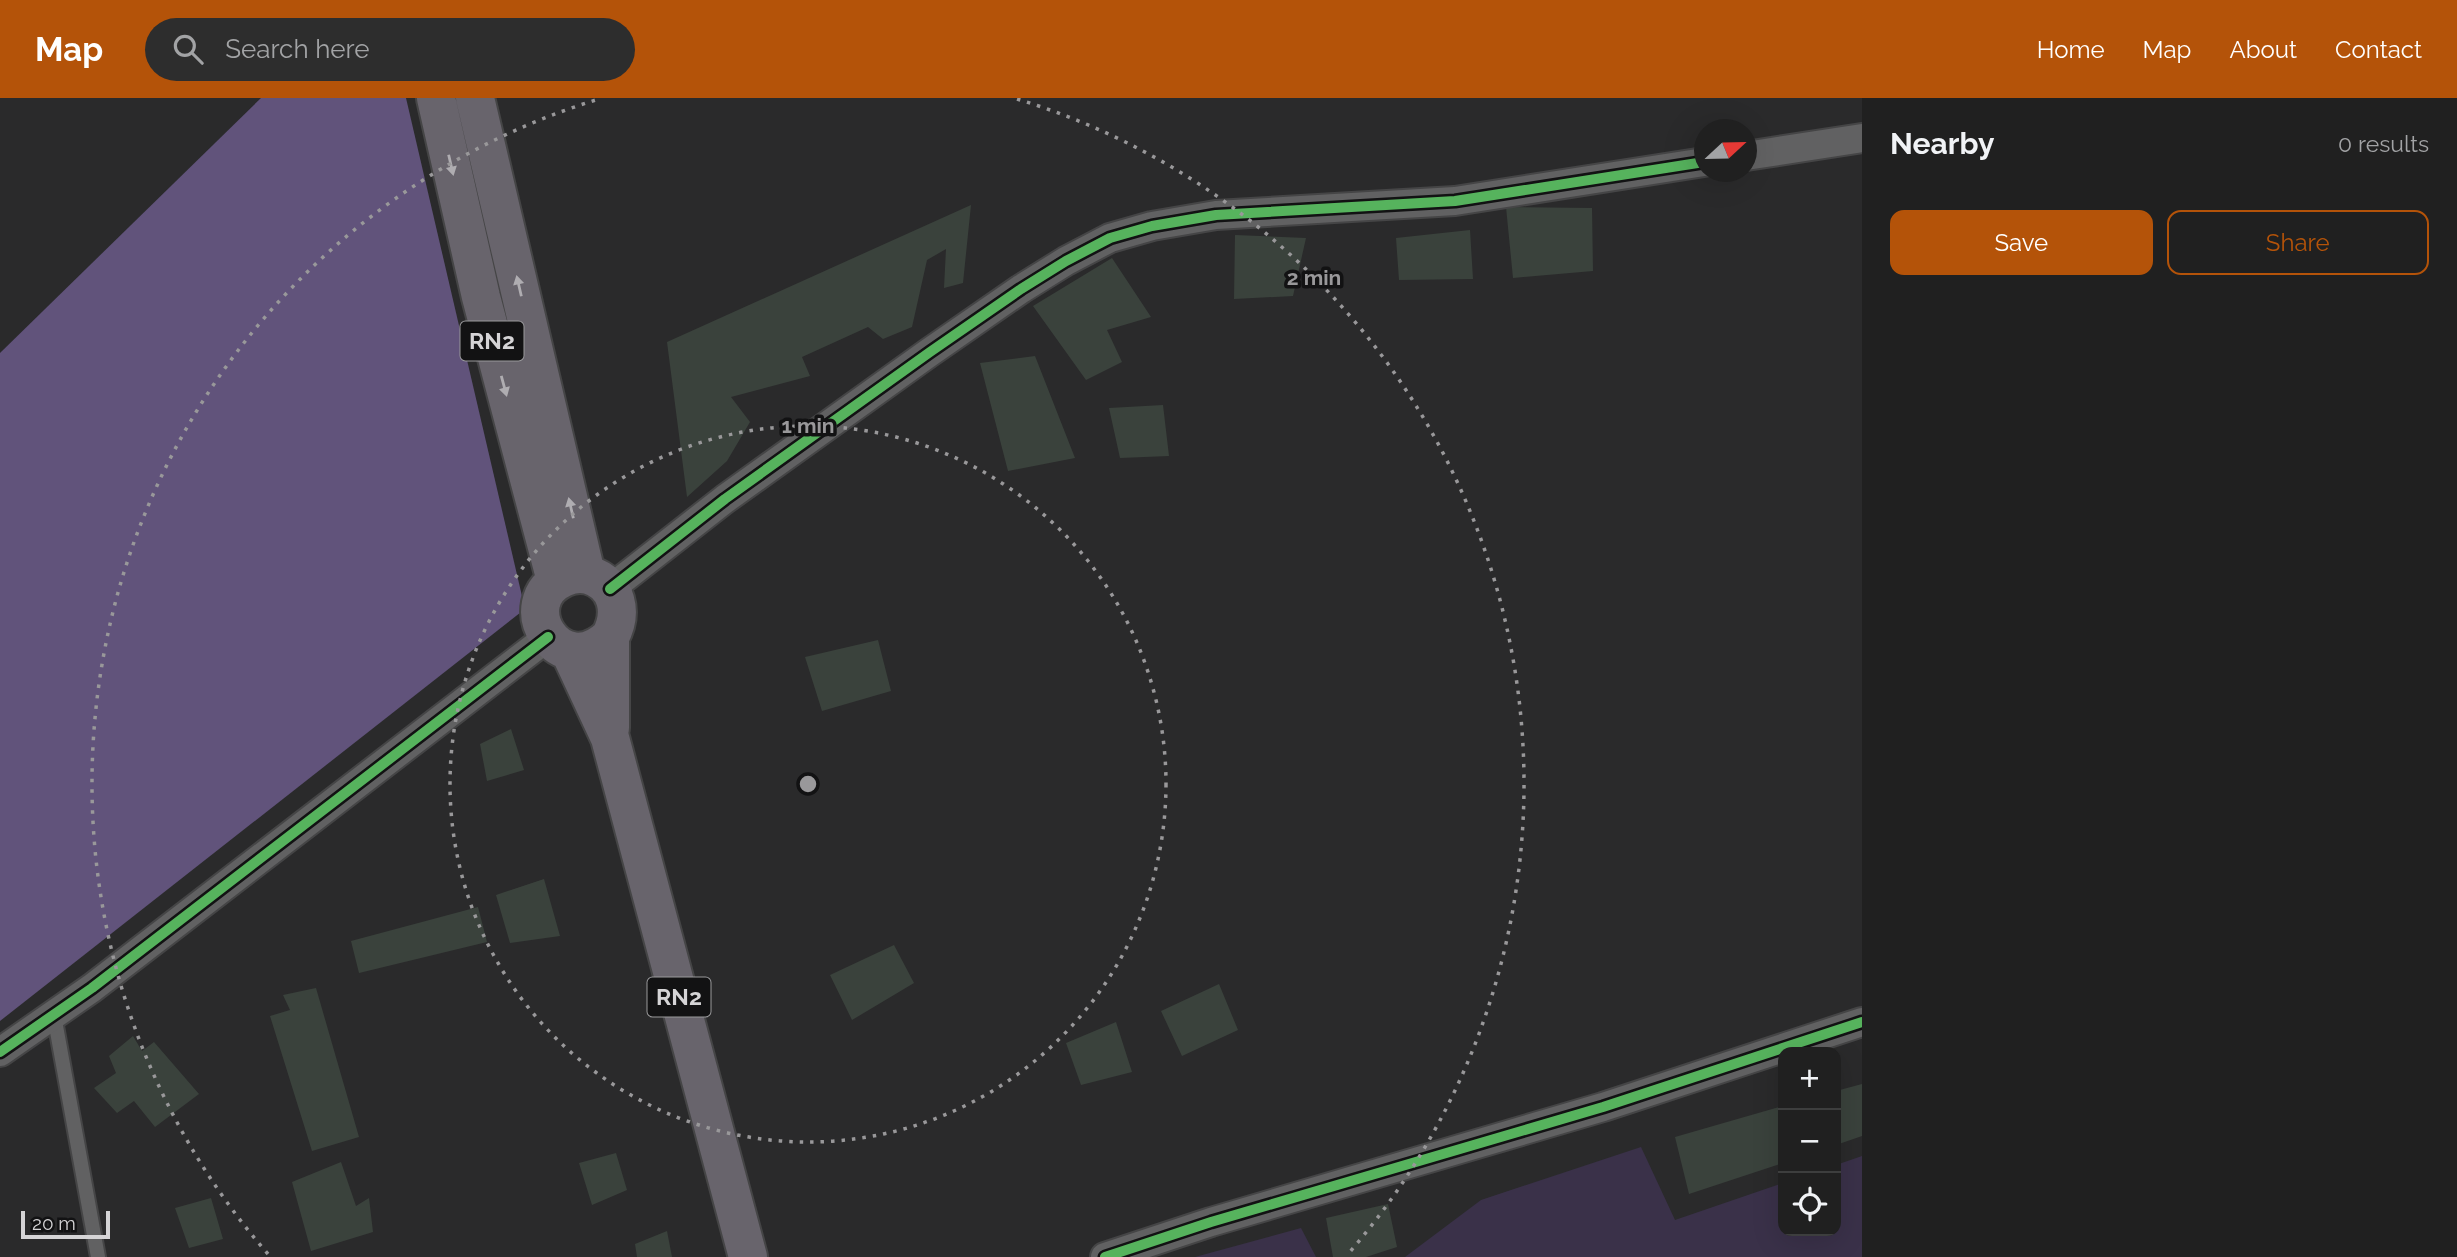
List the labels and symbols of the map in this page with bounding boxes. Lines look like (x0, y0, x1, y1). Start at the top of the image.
north arrow (1694, 119, 1757, 182)
one-way arrow (446, 154, 457, 176)
text: 2 min (1287, 265, 1341, 290)
one-way arrow (513, 275, 524, 297)
road number: RN2 (461, 322, 524, 360)
one-way arrow (499, 375, 510, 397)
text: 1 min (781, 413, 835, 438)
one-way arrow (565, 497, 576, 519)
centre of rings (796, 772, 820, 796)
road number: RN2 (648, 977, 710, 1016)
scale bar (21, 1208, 110, 1240)

